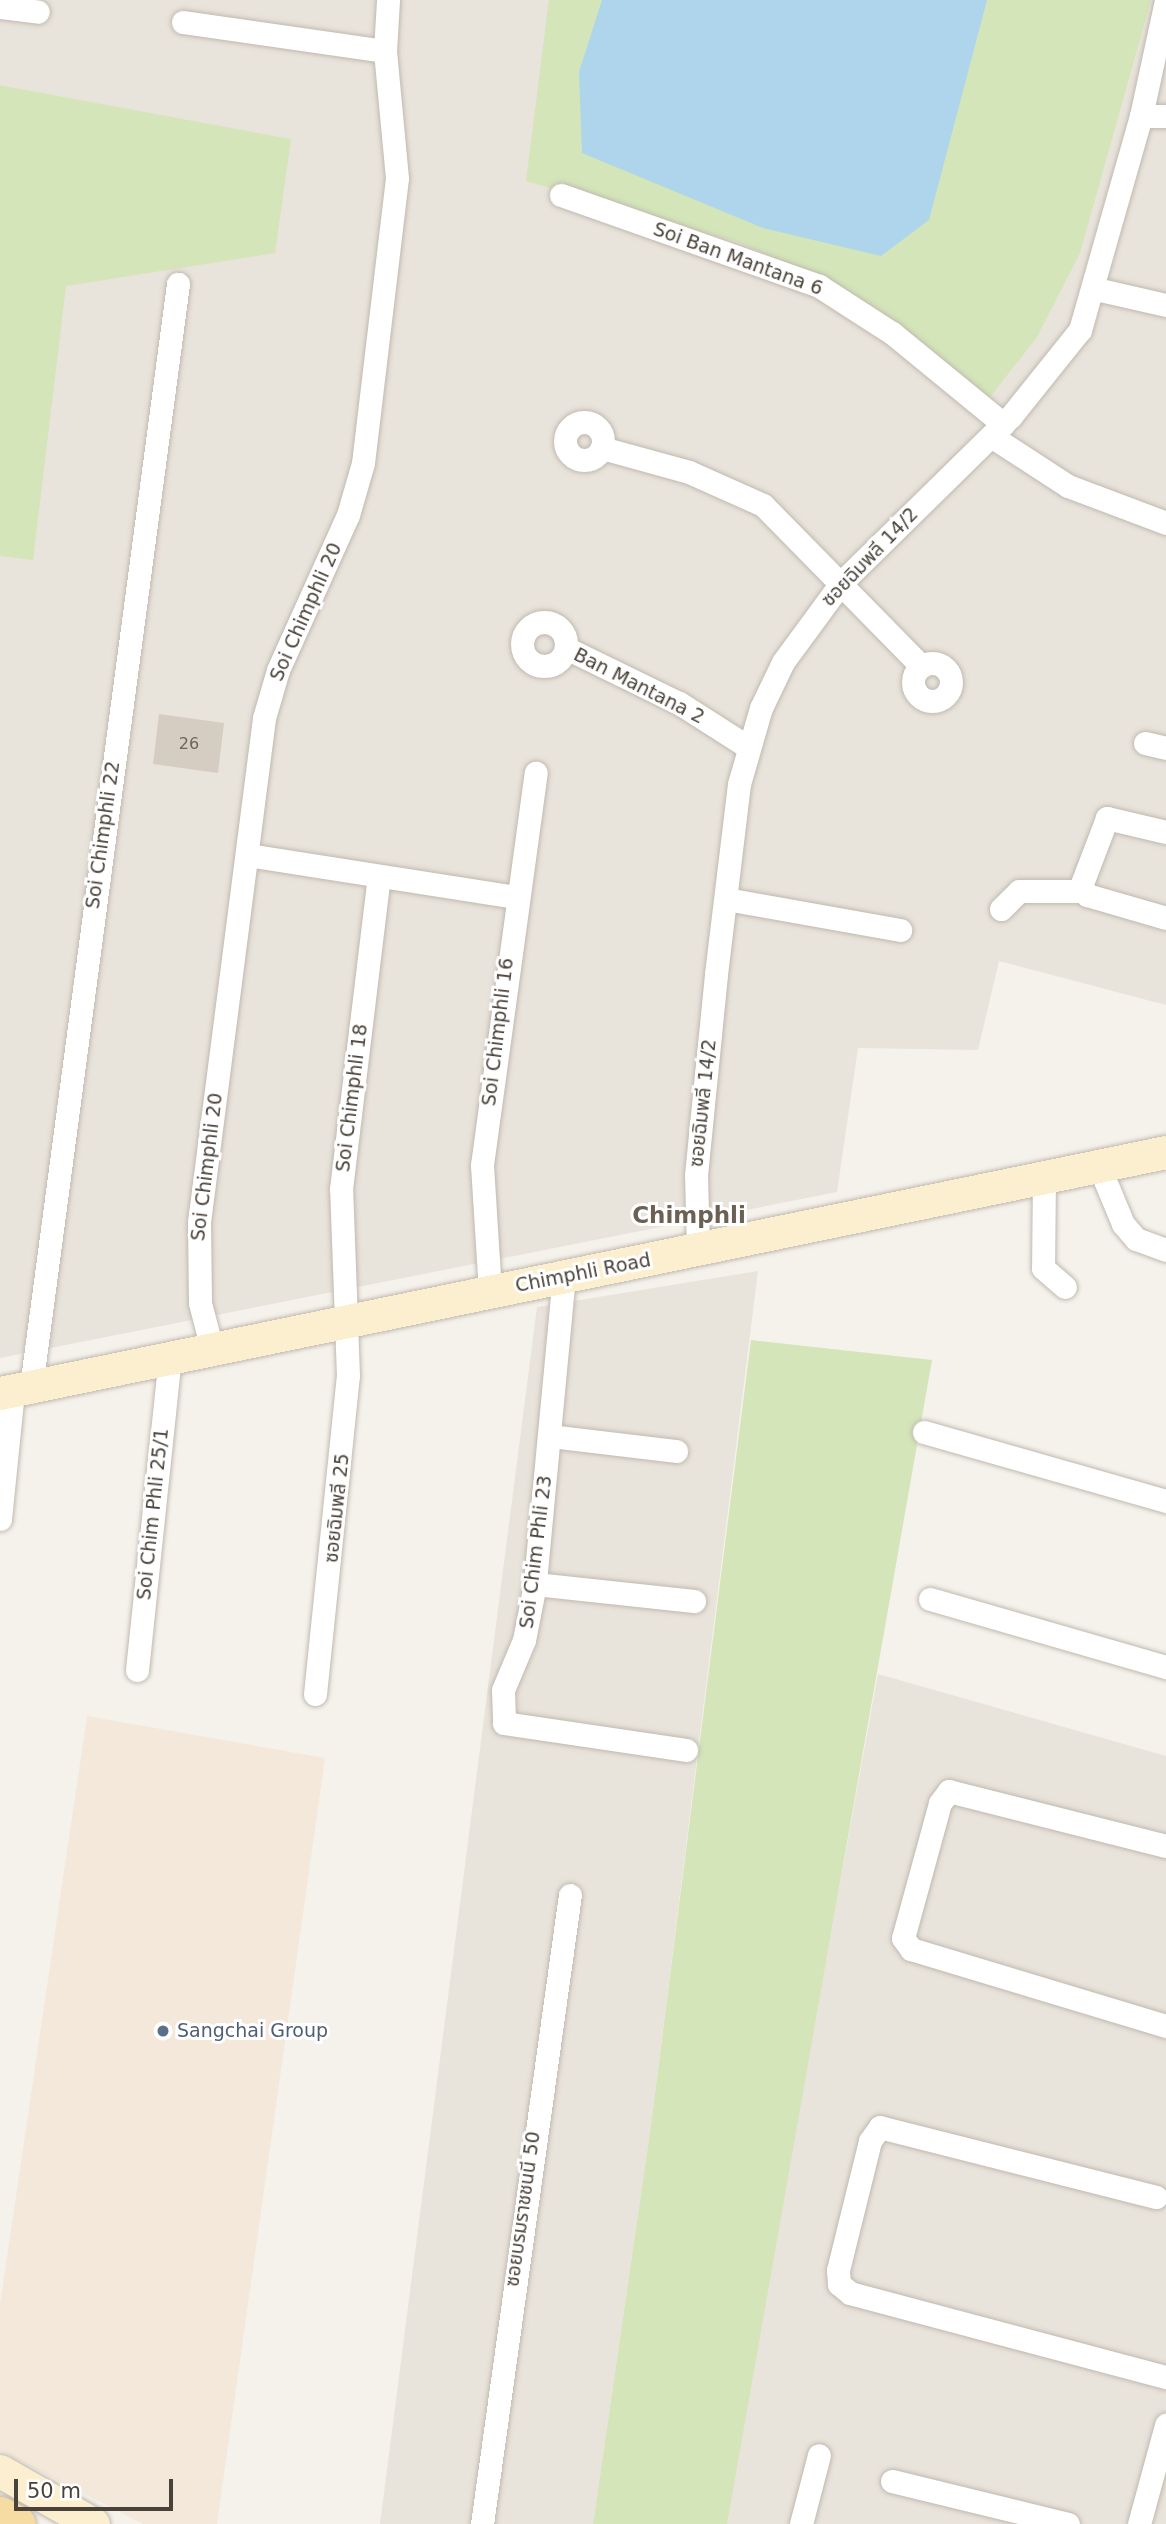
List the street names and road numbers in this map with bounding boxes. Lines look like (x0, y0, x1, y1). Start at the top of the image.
street label: Soi Ban Mantana 6 (650, 218, 826, 300)
street label: ซอยฉิมพลี 14/2 (817, 503, 923, 611)
street label: Soi Chimphli 20 (265, 539, 347, 685)
street label: Ban Mantana 2 (570, 643, 708, 729)
street label: Soi Chimphli 22 (81, 760, 125, 910)
street label: Soi Chimphli 16 (478, 957, 518, 1107)
street label: Soi Chimphli 18 (332, 1023, 372, 1173)
street label: ซอยฉิมพลี 14/2 (685, 1038, 721, 1168)
street label: Soi Chimphli 20 (187, 1092, 227, 1242)
street label: Chimphli Road (513, 1249, 653, 1297)
street label: Soi Chim Phli 25/1 (133, 1427, 173, 1601)
street label: ซอยฉิมพลี 25 (320, 1452, 354, 1564)
street label: Soi Chim Phli 23 (515, 1474, 557, 1630)
street label: ซอยบรมราชชนนี 50 (501, 2130, 545, 2288)

